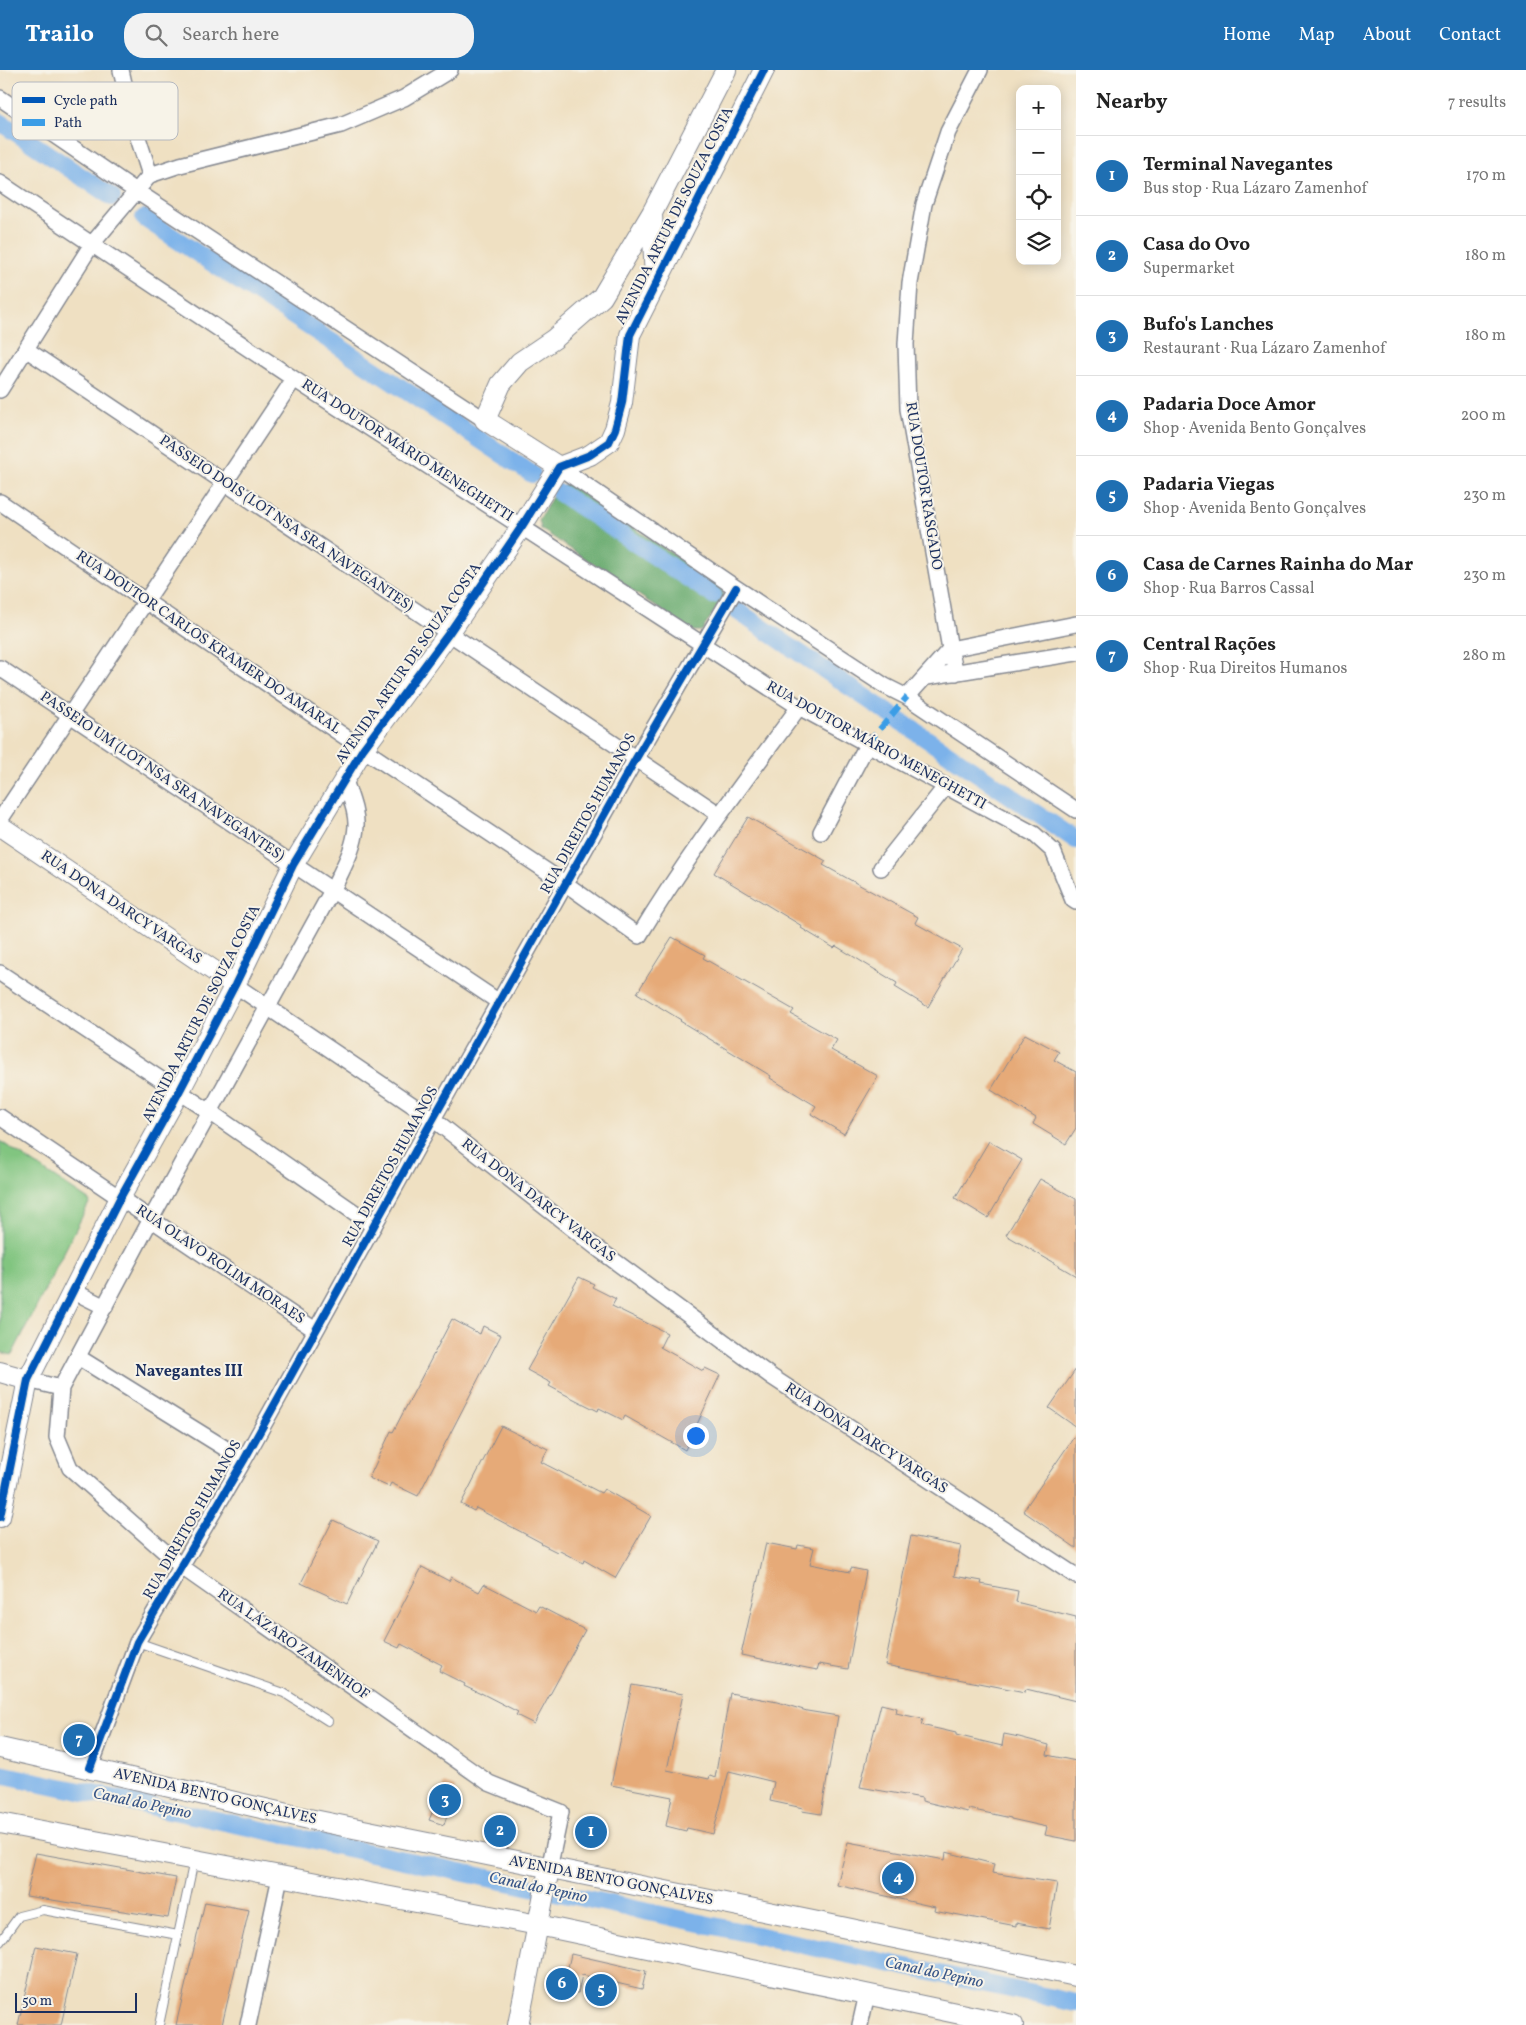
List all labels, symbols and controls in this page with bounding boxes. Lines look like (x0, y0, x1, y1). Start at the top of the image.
search box (124, 13, 474, 58)
text: Trailo (25, 18, 94, 52)
icon: search (142, 21, 170, 49)
text: Search here (182, 22, 279, 48)
text: Home (1223, 23, 1271, 48)
text: Map (1299, 23, 1335, 48)
text: About (1363, 23, 1411, 48)
text: Contact (1439, 23, 1501, 48)
legend (12, 82, 178, 140)
map controls (1016, 85, 1061, 265)
button: + (1016, 85, 1061, 130)
text: Nearby (1096, 88, 1167, 117)
text: Cycle path (54, 92, 118, 111)
text: 7 results (1448, 92, 1506, 114)
street label: AVENIDA ARTUR DE SOUZA COSTA (611, 103, 739, 329)
text: Path (54, 114, 82, 133)
button: − (1016, 130, 1061, 175)
text: Terminal Navegantes (1143, 152, 1333, 178)
text: 1 (1109, 165, 1115, 187)
text: 170 m (1466, 165, 1506, 187)
button: locate (1016, 175, 1061, 220)
text: Bus stop · Rua Lázaro Zamenhof (1143, 178, 1367, 200)
button: layers (1016, 220, 1061, 265)
text: Casa do Ovo (1143, 232, 1250, 258)
text: 2 (1108, 245, 1116, 267)
text: 180 m (1465, 245, 1506, 267)
text: Supermarket (1143, 258, 1235, 280)
text: Bufo's Lanches (1143, 312, 1274, 338)
text: 3 (1108, 325, 1116, 347)
text: 180 m (1465, 325, 1506, 347)
text: Restaurant · Rua Lázaro Zamenhof (1143, 338, 1385, 360)
street label: RUA DOUTOR MÁRIO MENEGHETTI (297, 374, 517, 528)
text: Padaria Doce Amor (1143, 392, 1316, 418)
street label: RUA DOUTOR RASGADO (899, 400, 947, 572)
text: 4 (1107, 405, 1117, 427)
text: 200 m (1461, 405, 1506, 427)
text: Shop · Avenida Bento Gonçalves (1143, 418, 1366, 440)
street label: PASSEIO DOIS (LOT NSA SRA NAVEGANTES) (155, 431, 417, 617)
text: Padaria Viegas (1143, 472, 1275, 498)
text: 5 (1108, 485, 1116, 507)
text: 230 m (1463, 485, 1506, 507)
text: Shop · Avenida Bento Gonçalves (1143, 498, 1366, 520)
street label: RUA DOUTOR CARLOS KRAMER DO AMARAL (71, 546, 345, 740)
text: Casa de Carnes Rainha do Mar (1143, 552, 1413, 578)
street label: AVENIDA ARTUR DE SOUZA COSTA (331, 559, 487, 769)
text: 6 (1108, 565, 1116, 587)
text: 230 m (1463, 565, 1506, 587)
text: Shop · Rua Barros Cassal (1143, 578, 1315, 600)
text: Central Rações (1143, 632, 1276, 658)
text: 7 (1108, 645, 1116, 667)
text: 280 m (1462, 645, 1506, 667)
text: Shop · Rua Direitos Humanos (1143, 658, 1347, 680)
street label: RUA DOUTOR MÁRIO MENEGHETTI (762, 676, 990, 816)
street label: PASSEIO UM (LOT NSA SRA NAVEGANTES) (35, 687, 289, 867)
street label: RUA DIREITOS HUMANOS (536, 730, 642, 898)
street label: RUA DONA DARCY VARGAS (36, 846, 206, 970)
street label: AVENIDA ARTUR DE SOUZA COSTA (138, 901, 266, 1127)
street label: RUA DIREITOS HUMANOS (338, 1083, 444, 1251)
street label: RUA DONA DARCY VARGAS (456, 1134, 620, 1268)
street label: RUA OLAVO ROLIM MORAES (131, 1200, 309, 1330)
district label: Navegantes III (135, 1361, 243, 1383)
street label: RUA DONA DARCY VARGAS (780, 1378, 952, 1500)
your location (683, 1423, 709, 1449)
street label: RUA DIREITOS HUMANOS (139, 1436, 247, 1604)
street label: RUA LÁZARO ZAMENHOF (213, 1584, 373, 1706)
pin: 7 (63, 1721, 95, 1759)
street label: AVENIDA BENTO GONÇALVES (111, 1763, 319, 1831)
pin: 3 (429, 1781, 461, 1819)
water label: Canal do Pepino (91, 1783, 194, 1825)
pin: 2 (484, 1812, 516, 1850)
pin: 1 (575, 1813, 607, 1851)
street label: AVENIDA BENTO GONÇALVES (507, 1851, 715, 1911)
pin: 4 (882, 1859, 914, 1897)
water label: Canal do Pepino (487, 1867, 590, 1909)
water label: Canal do Pepino (883, 1952, 986, 1994)
pin: 6 (546, 1965, 578, 2003)
pin: 5 (585, 1971, 617, 2009)
scale bar (15, 1990, 138, 2013)
text: 50 m (22, 1992, 52, 2011)

